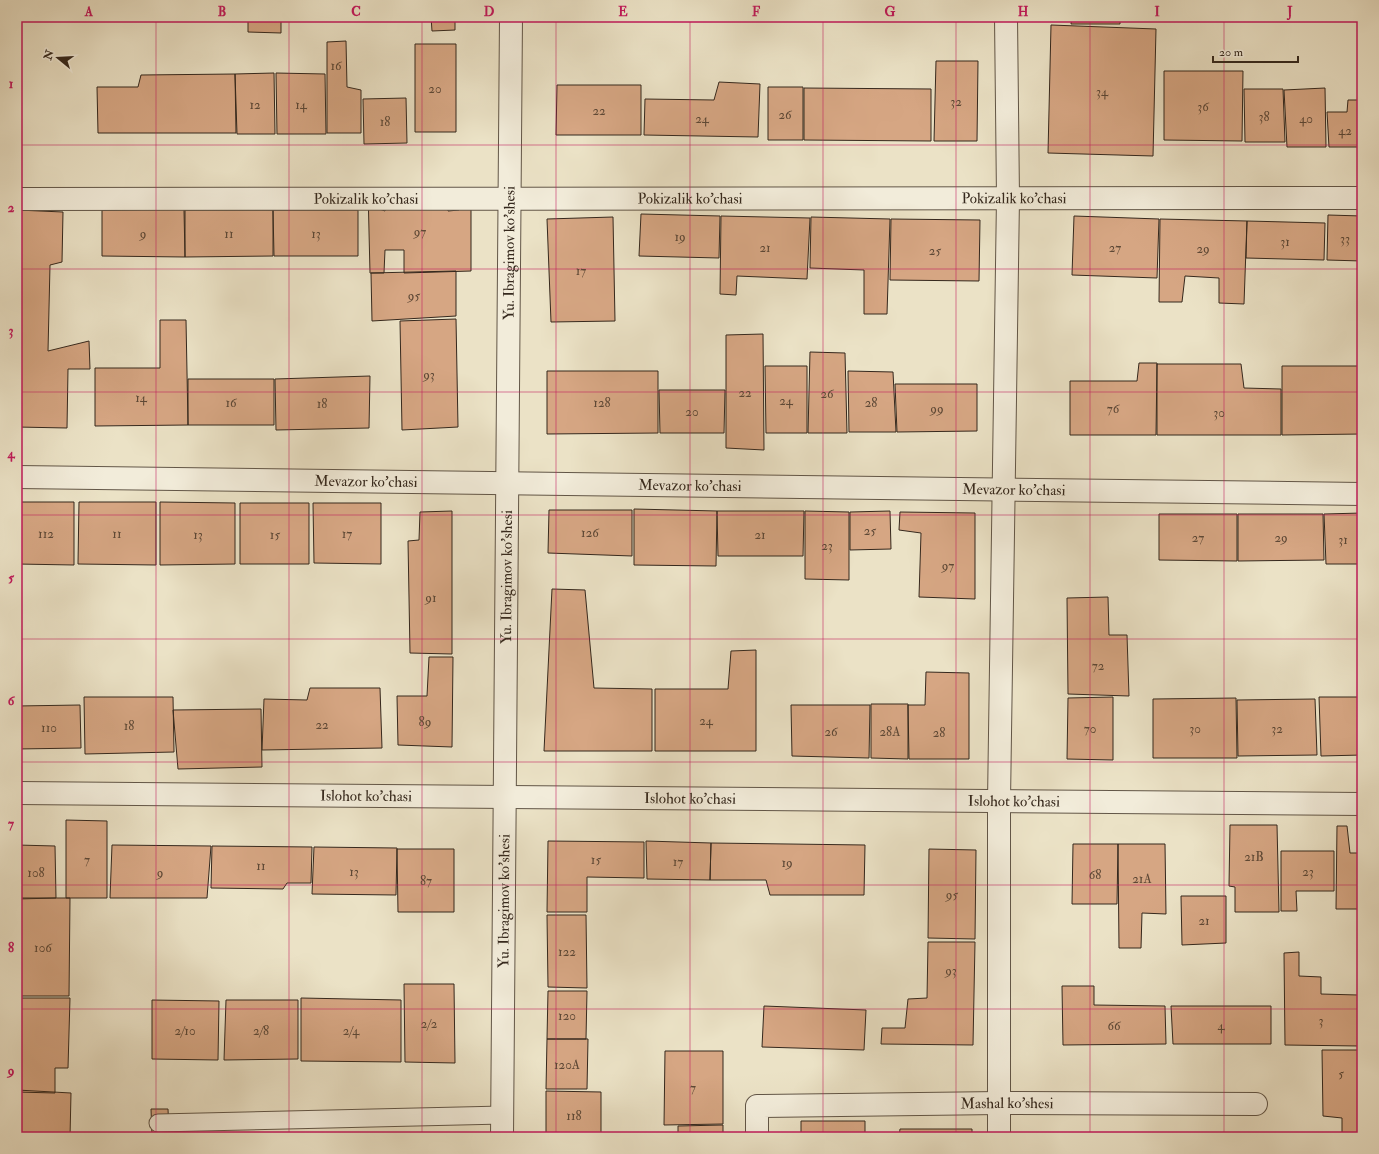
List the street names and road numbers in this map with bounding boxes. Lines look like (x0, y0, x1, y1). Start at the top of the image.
street label: Yu. Ibragimov ko'shesi (500, 186, 520, 320)
street label: Pokizalik ko'chasi (637, 189, 743, 209)
street label: Pokizalik ko'chasi (961, 189, 1067, 208)
street label: Pokizalik ko'chasi (313, 190, 419, 209)
street label: Mevazor ko'chasi (314, 472, 418, 492)
street label: Mevazor ko'chasi (638, 476, 742, 496)
street label: Mevazor ko'chasi (962, 480, 1066, 500)
street label: Yu. Ibragimov ko'shesi (497, 510, 517, 644)
street label: Islohot ko'chasi (320, 786, 412, 806)
street label: Islohot ko'chasi (644, 789, 736, 809)
street label: Islohot ko'chasi (968, 792, 1060, 812)
street label: Yu. Ibragimov ko'shesi (494, 834, 514, 968)
street label: Mashal ko'shesi (960, 1094, 1053, 1113)

